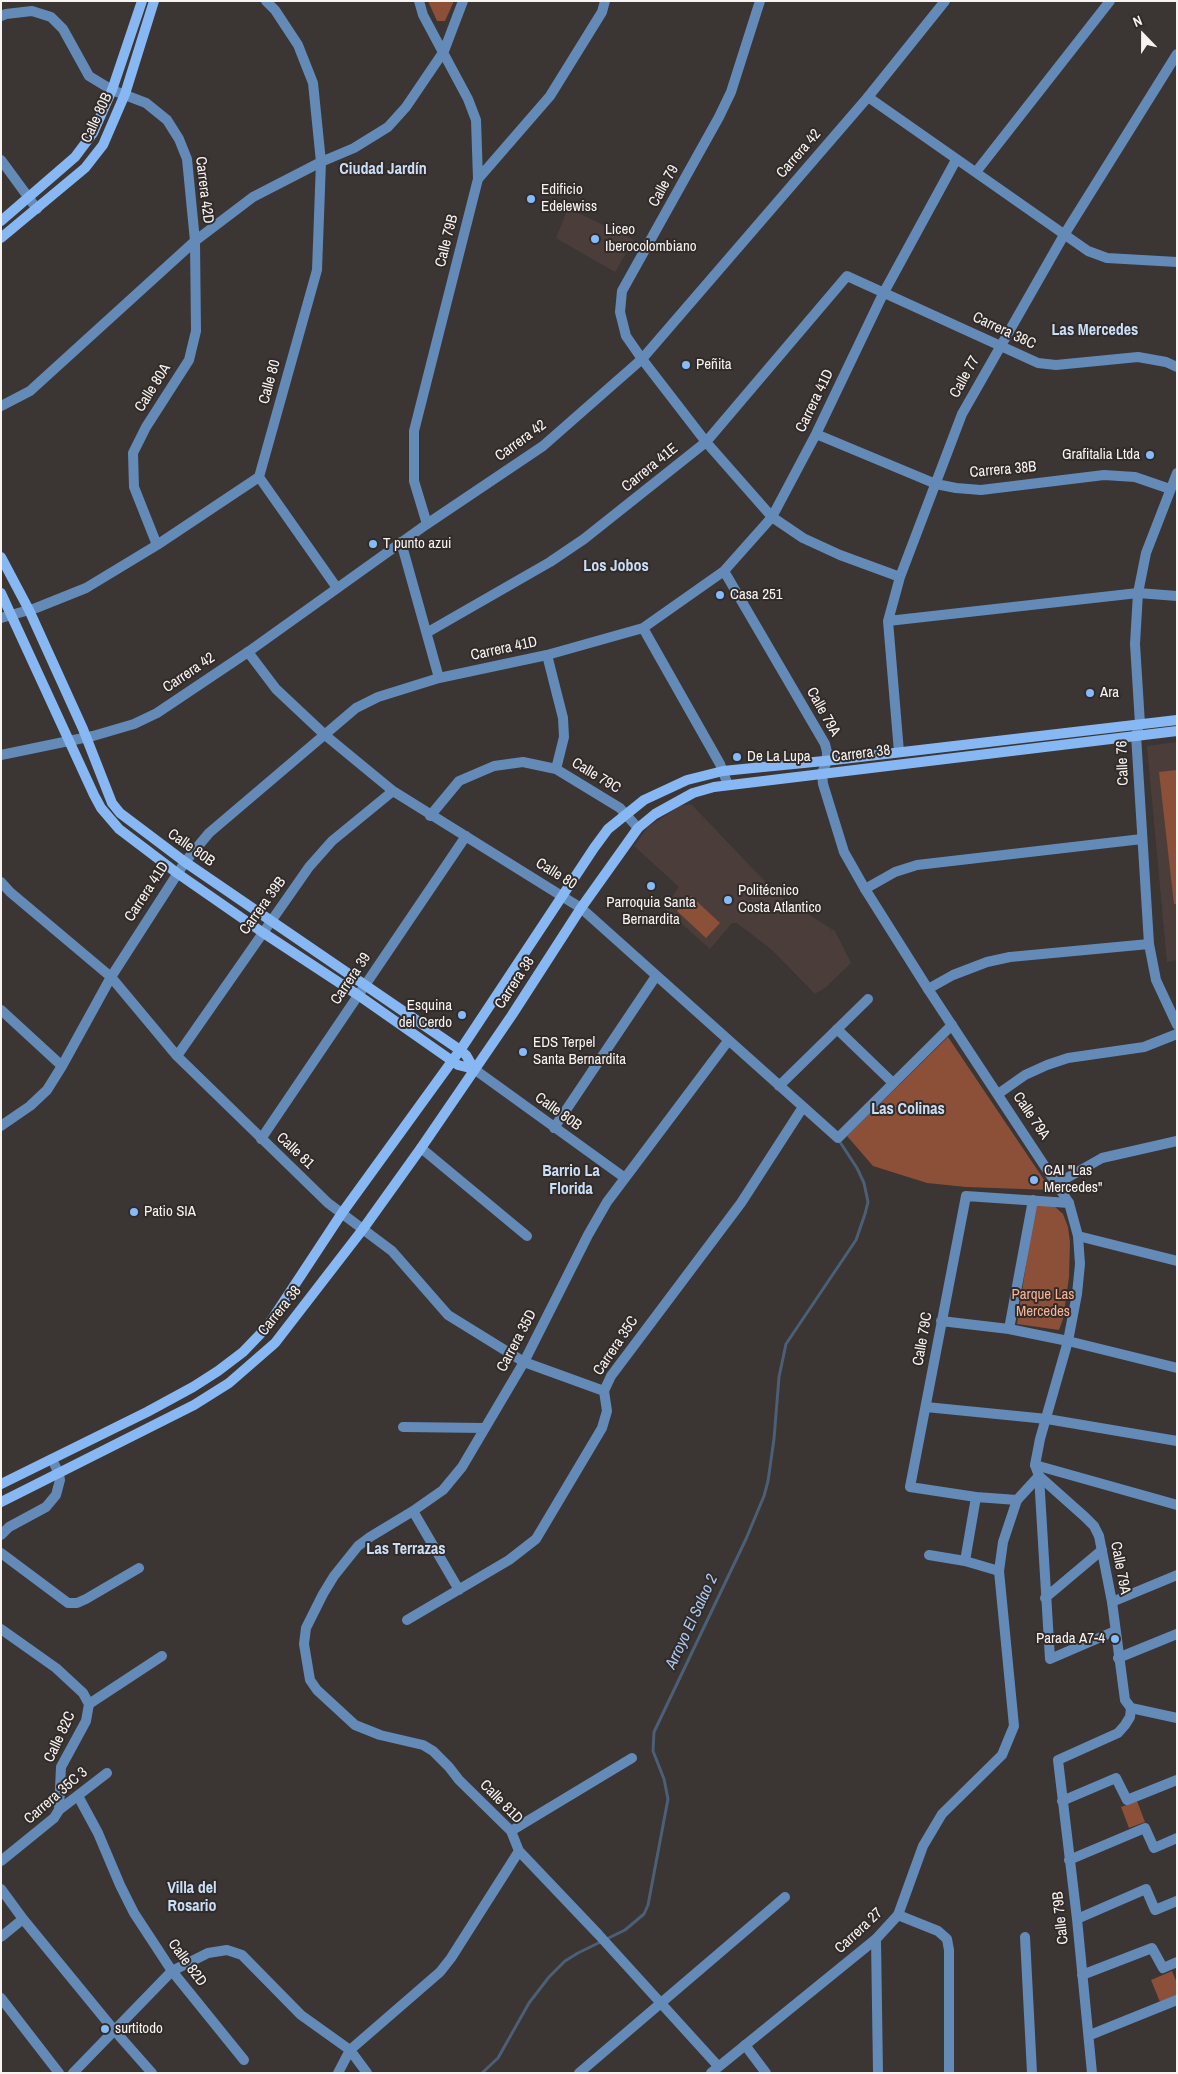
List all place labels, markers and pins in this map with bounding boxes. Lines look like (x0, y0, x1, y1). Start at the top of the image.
place label: Edificio Edelewiss (541, 181, 597, 216)
marker: Edificio Edelewiss (525, 193, 537, 205)
place label: Liceo Iberocolombiano (605, 221, 697, 256)
marker: Liceo Iberocolombiano (589, 233, 601, 245)
place label: Peñita (696, 356, 732, 374)
marker: Peñita (680, 359, 692, 371)
place label: Grafitalia Ltda (1062, 446, 1140, 464)
marker: Grafitalia Ltda (1144, 449, 1156, 461)
place label: T punto azui (383, 535, 451, 553)
marker: T punto azui (367, 538, 379, 550)
place label: Casa 251 (730, 586, 783, 604)
marker: Casa 251 (714, 589, 726, 601)
place label: Ara (1100, 684, 1119, 702)
marker: Ara (1084, 687, 1096, 699)
place label: De La Lupa (747, 748, 811, 766)
marker: De La Lupa (731, 751, 743, 763)
marker: Parroquia Santa Bernardita (645, 880, 657, 892)
place label: Politécnico Costa Atlantico (738, 882, 821, 917)
place label: Parroquia Santa Bernardita (606, 894, 696, 929)
marker: Politécnico Costa Atlantico (722, 894, 734, 906)
place label: Esquina del Cerdo (399, 997, 452, 1032)
marker: Esquina del Cerdo (456, 1009, 468, 1021)
place label: EDS Terpel Santa Bernardita (533, 1034, 626, 1069)
marker: EDS Terpel Santa Bernardita (517, 1046, 529, 1058)
place label: CAI "Las Mercedes" (1044, 1162, 1102, 1197)
marker: CAI "Las Mercedes" (1028, 1174, 1040, 1186)
place label: Patio SIA (144, 1203, 196, 1221)
marker: Patio SIA (128, 1206, 140, 1218)
place label: Parada A7-4 (1036, 1630, 1105, 1648)
marker: Parada A7-4 (1109, 1633, 1121, 1645)
place label: surtitodo (115, 2020, 163, 2038)
marker: surtitodo (99, 2023, 111, 2035)

